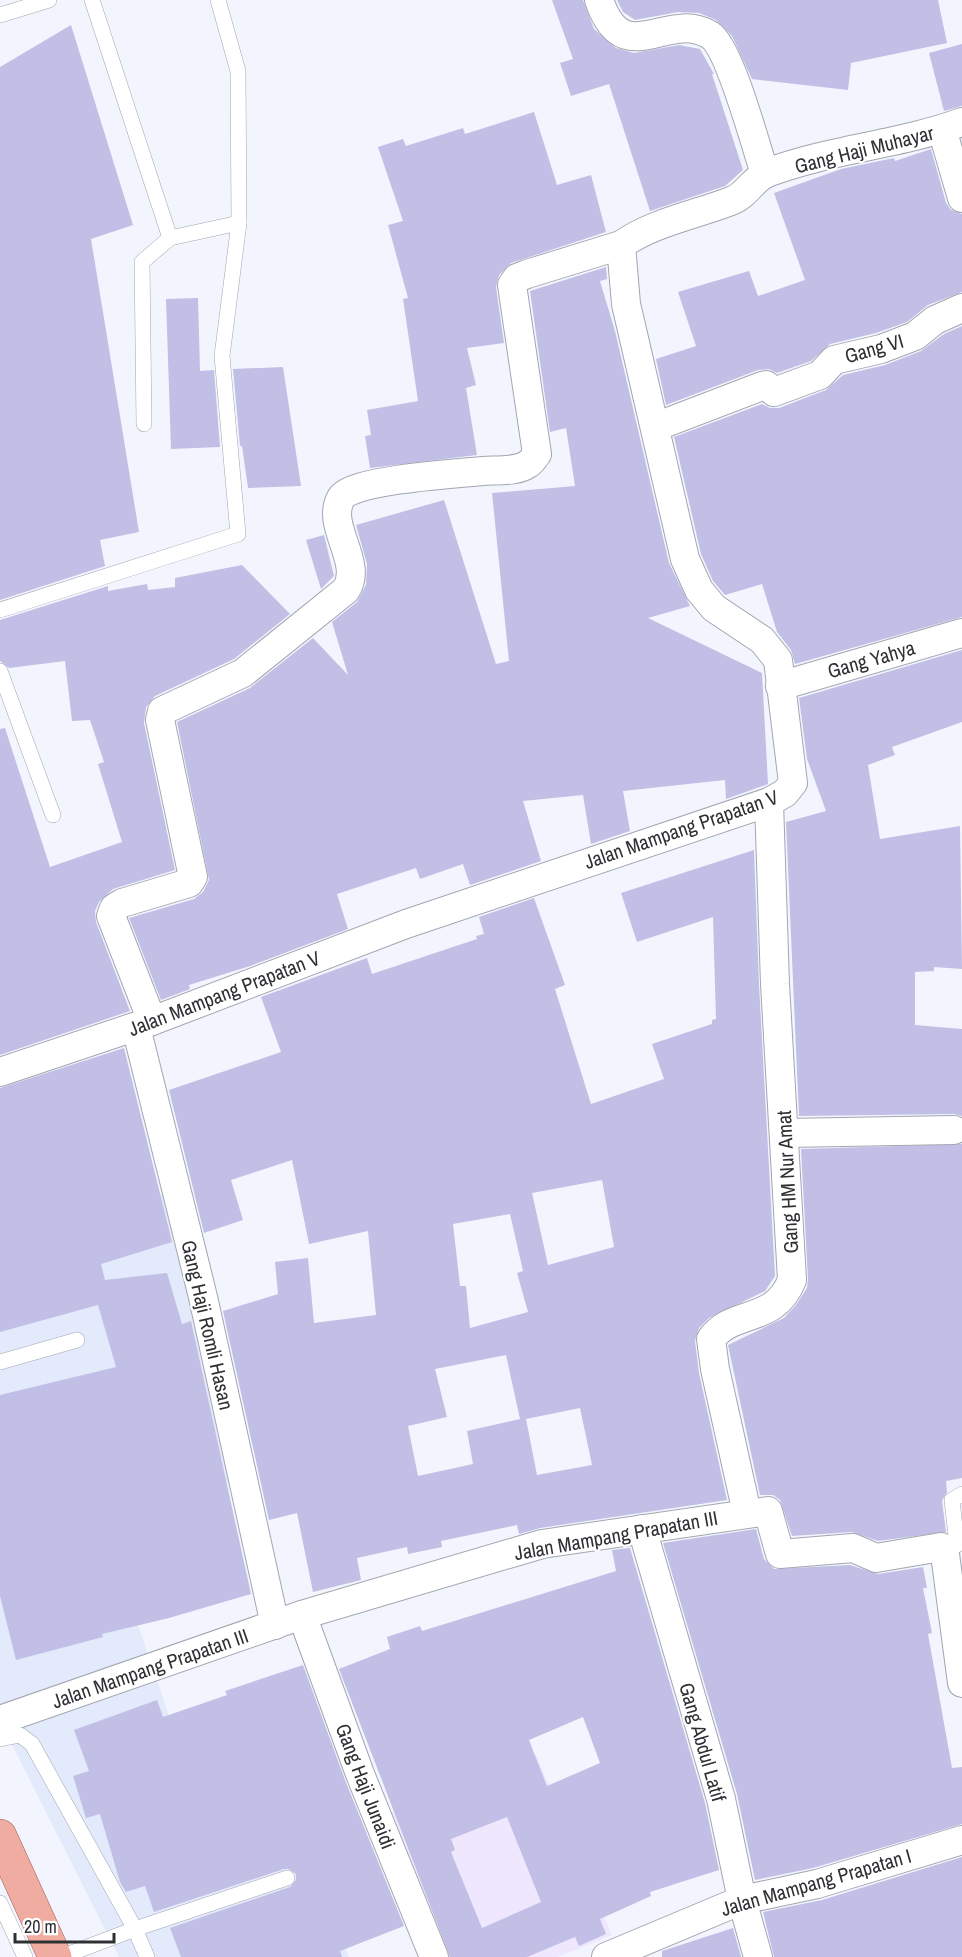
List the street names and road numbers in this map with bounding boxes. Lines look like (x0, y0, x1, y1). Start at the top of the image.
street label: Gang Haji Muhayar (792, 119, 937, 179)
street label: Gang VI (841, 327, 907, 369)
street label: Gang Yahya (824, 634, 918, 684)
street label: Jalan Mampang Prapatan V (580, 783, 782, 875)
street label: Jalan Mampang Prapatan V (124, 944, 324, 1042)
street label: Gang HM Nur Amat (770, 1109, 804, 1254)
street label: Gang Haji Romli Hasan (175, 1238, 241, 1412)
street label: Jalan Mampang Prapatan III (512, 1504, 720, 1566)
street label: Jalan Mampang Prapatan III (48, 1622, 252, 1714)
street label: Gang Abdul Latif (673, 1680, 733, 1805)
street label: Gang Haji Junaidi (330, 1719, 402, 1853)
street label: Jalan Mampang Prapatan I (718, 1842, 914, 1922)

